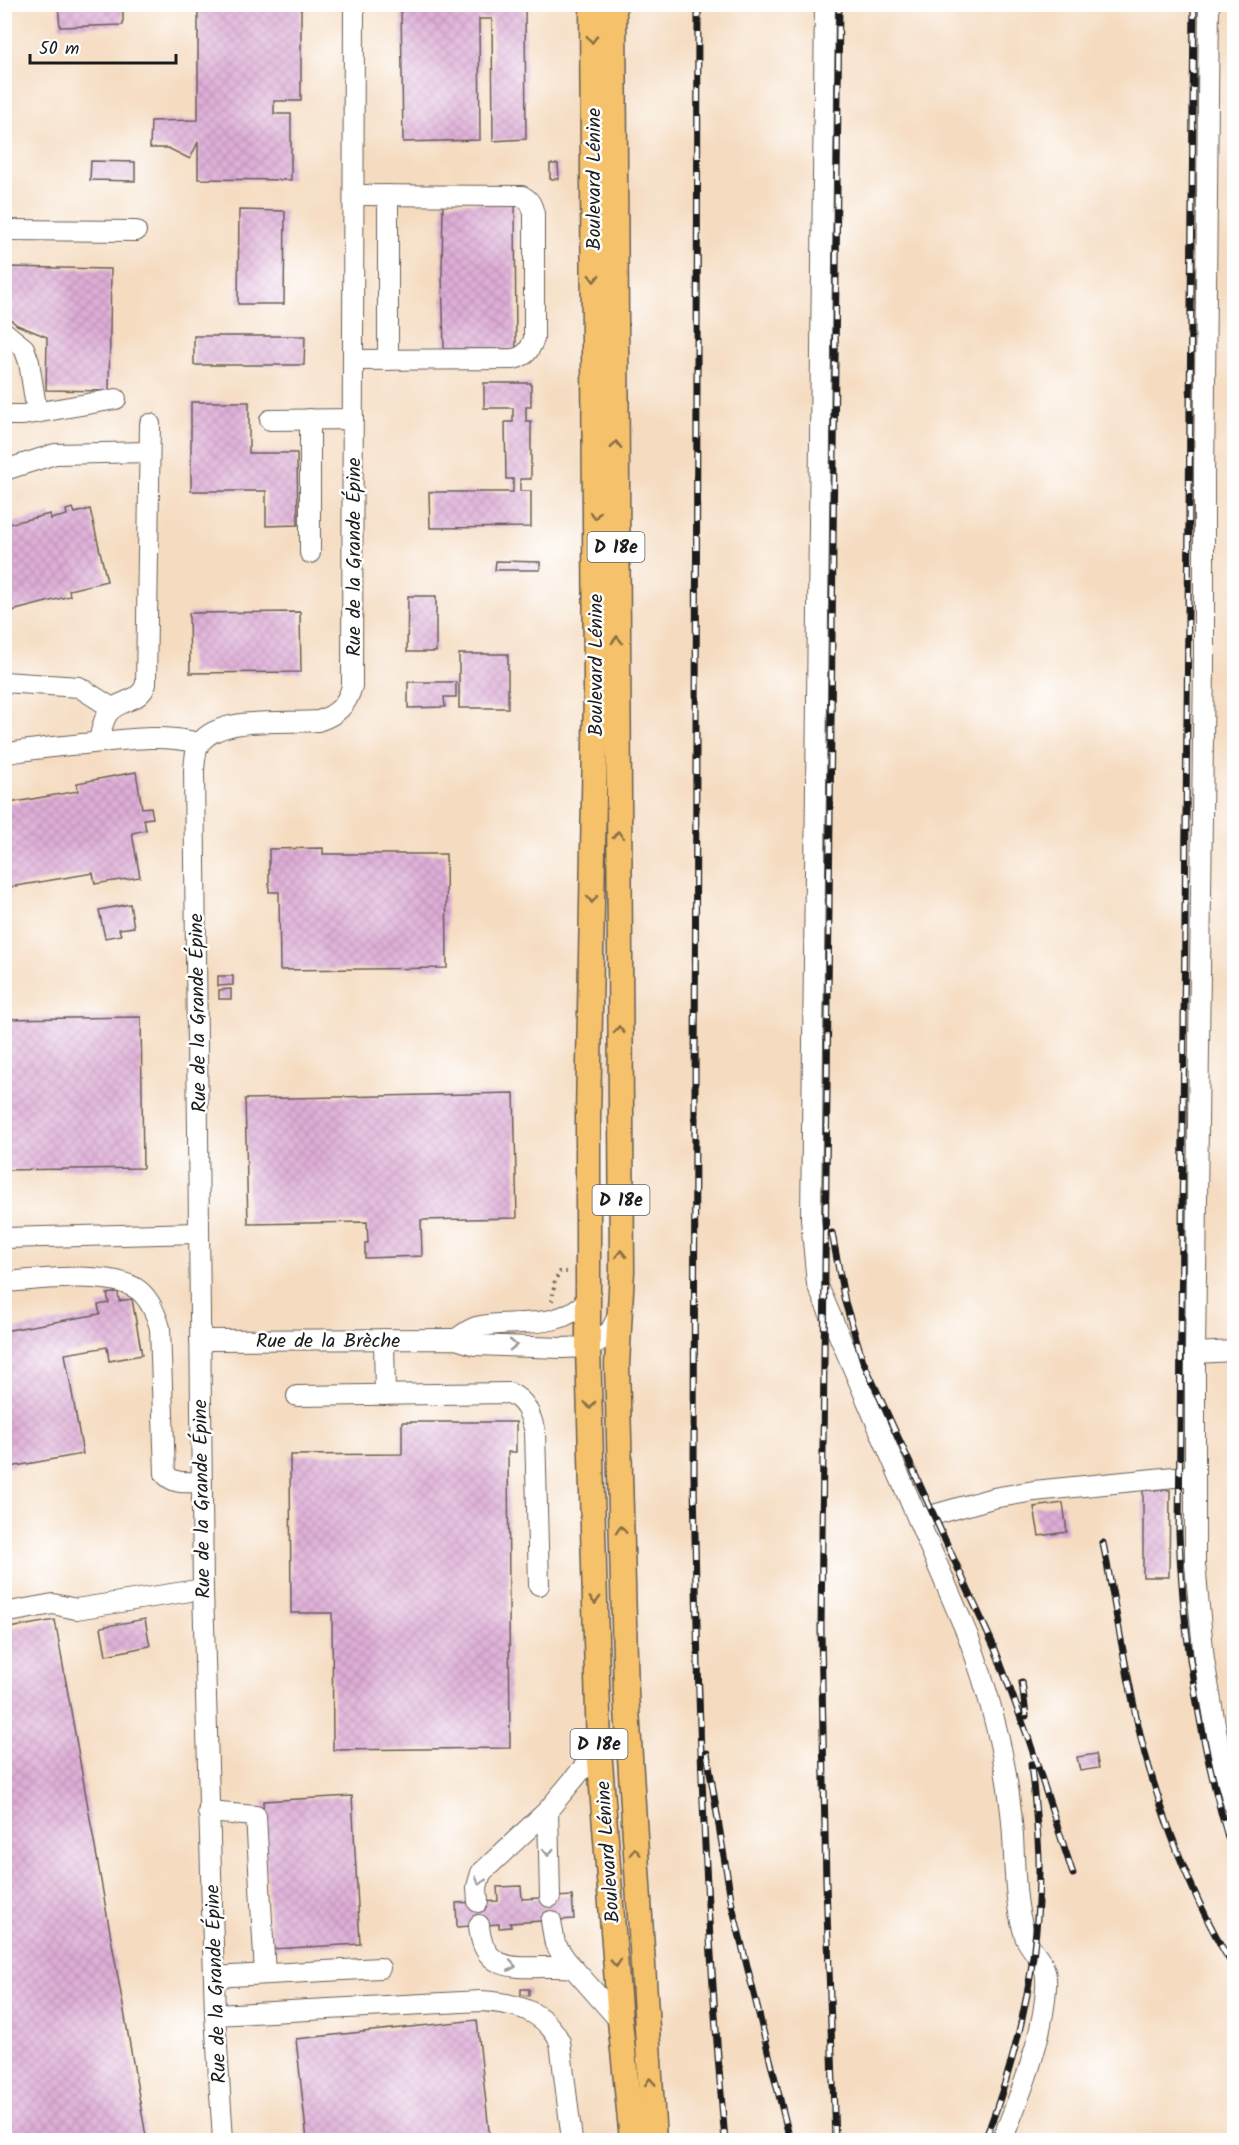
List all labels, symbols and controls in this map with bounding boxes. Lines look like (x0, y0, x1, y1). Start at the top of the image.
scale bar (30, 27, 176, 65)
one-way arrow (586, 34, 598, 43)
text: 50 m (39, 35, 79, 64)
street label: Boulevard Lénine (579, 108, 611, 250)
one-way arrow (587, 274, 600, 283)
one-way arrow (610, 441, 622, 450)
street label: Rue de la Grande Épine (339, 457, 371, 657)
one-way arrow (589, 511, 601, 520)
road number: D 18e (588, 532, 644, 562)
street label: Boulevard Lénine (581, 594, 613, 736)
one-way arrow (611, 636, 623, 645)
one-way arrow (612, 831, 624, 840)
one-way arrow (586, 895, 598, 904)
street label: Rue de la Grande Épine (181, 913, 217, 1113)
one-way arrow (613, 1026, 625, 1035)
road number: D 18e (592, 1185, 650, 1215)
one-way arrow (615, 1249, 628, 1258)
street label: Rue de la Brèche (256, 1326, 400, 1358)
one-way arrow (509, 1339, 518, 1352)
street label: Rue de la Grande Épine (185, 1399, 221, 1599)
one-way arrow (583, 1401, 596, 1410)
one-way arrow (614, 1525, 627, 1534)
one-way arrow (589, 1596, 601, 1605)
road number: D 18e (570, 1729, 628, 1759)
street label: Boulevard Lénine (588, 1780, 630, 1924)
one-way arrow (629, 1847, 642, 1856)
one-way arrow (542, 1848, 554, 1857)
one-way arrow (475, 1875, 487, 1886)
street label: Rue de la Grande Épine (198, 1884, 236, 2084)
one-way arrow (609, 1958, 622, 1967)
one-way arrow (507, 1959, 517, 1972)
one-way arrow (643, 2078, 656, 2087)

